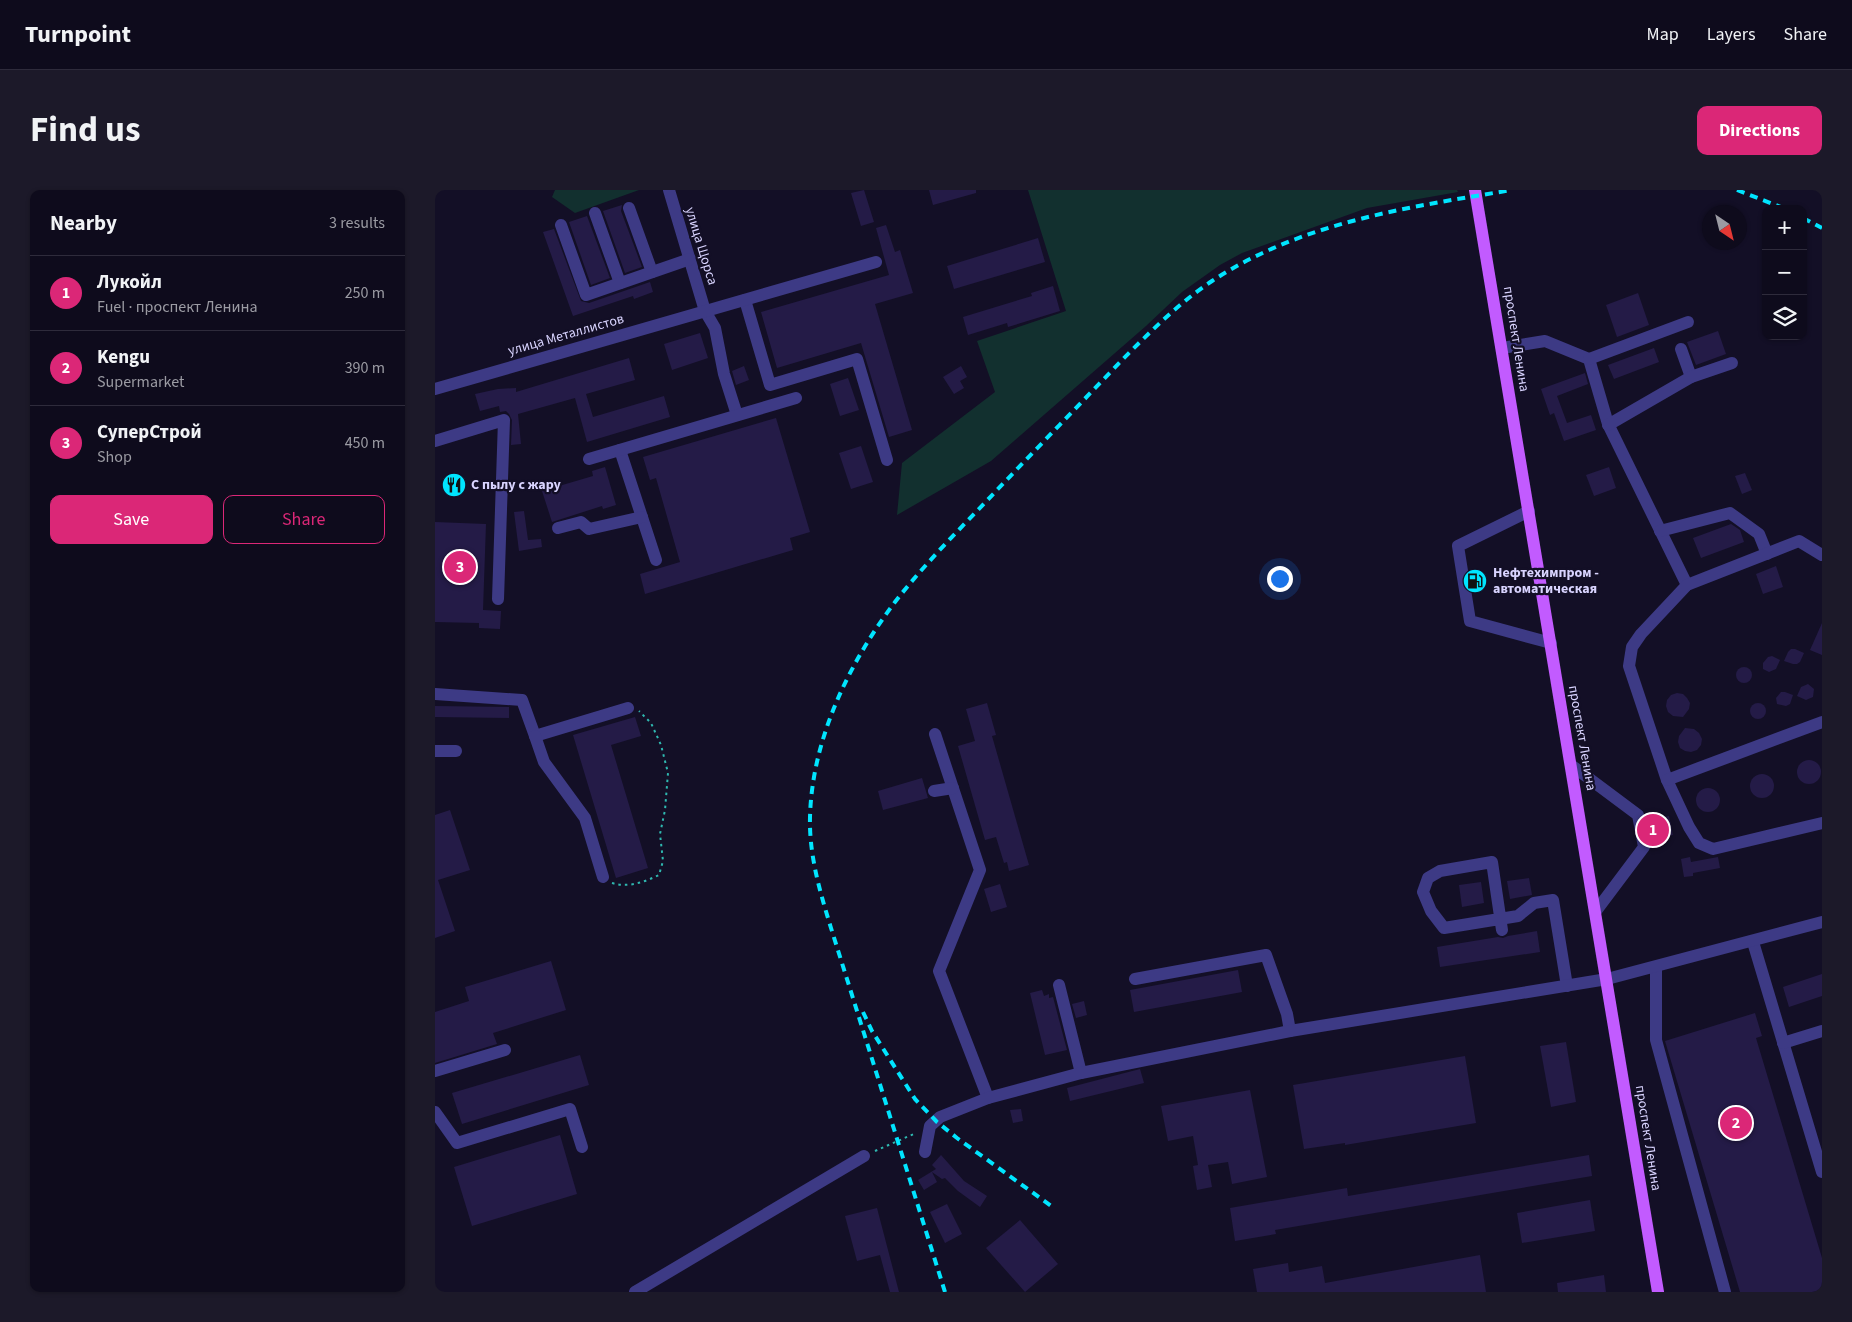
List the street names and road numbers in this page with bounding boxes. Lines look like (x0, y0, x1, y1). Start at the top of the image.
street label: улица Щорса (680, 205, 722, 287)
street label: проспект Ленина (1498, 285, 1534, 393)
street label: улица Металлистов (506, 309, 626, 361)
street label: проспект Ленина (1563, 684, 1601, 792)
street label: проспект Ленина (1630, 1084, 1666, 1192)

